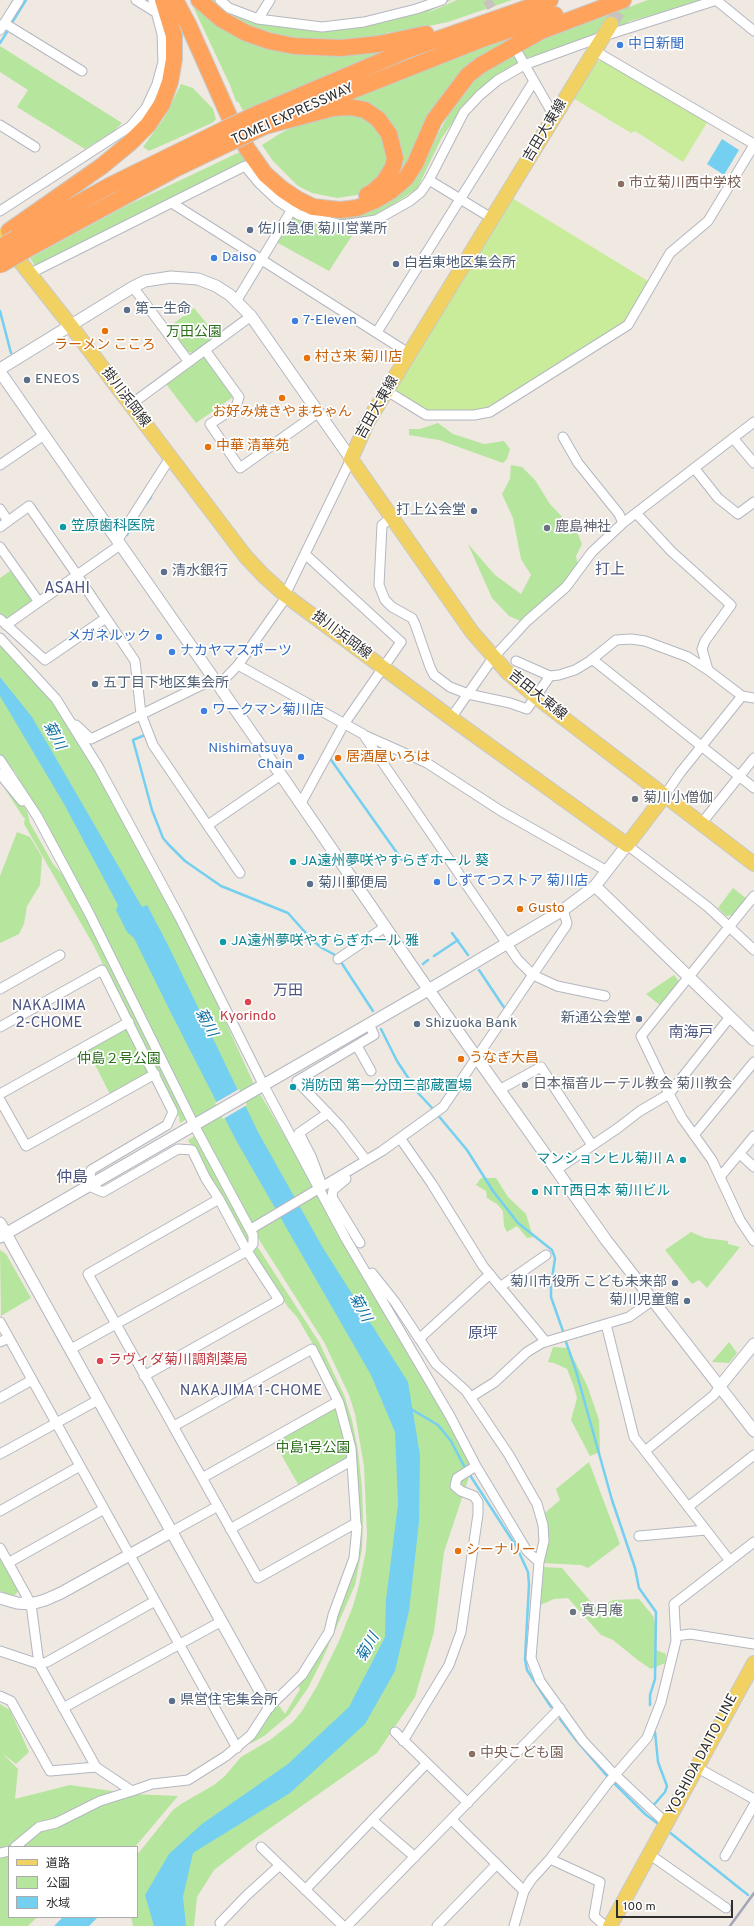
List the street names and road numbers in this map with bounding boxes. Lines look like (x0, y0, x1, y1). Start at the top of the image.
street label: TOMEI EXPRESSWAY (229, 80, 357, 150)
street label: 吉田大東線 (521, 97, 571, 165)
street label: 掛川浜岡線 (97, 365, 153, 431)
street label: 吉田大東線 (353, 373, 403, 443)
street label: 掛川浜岡線 (308, 608, 374, 664)
street label: 吉田大東線 (505, 667, 569, 725)
street label: YOSHIDA DAITO LINE (664, 1691, 742, 1819)

